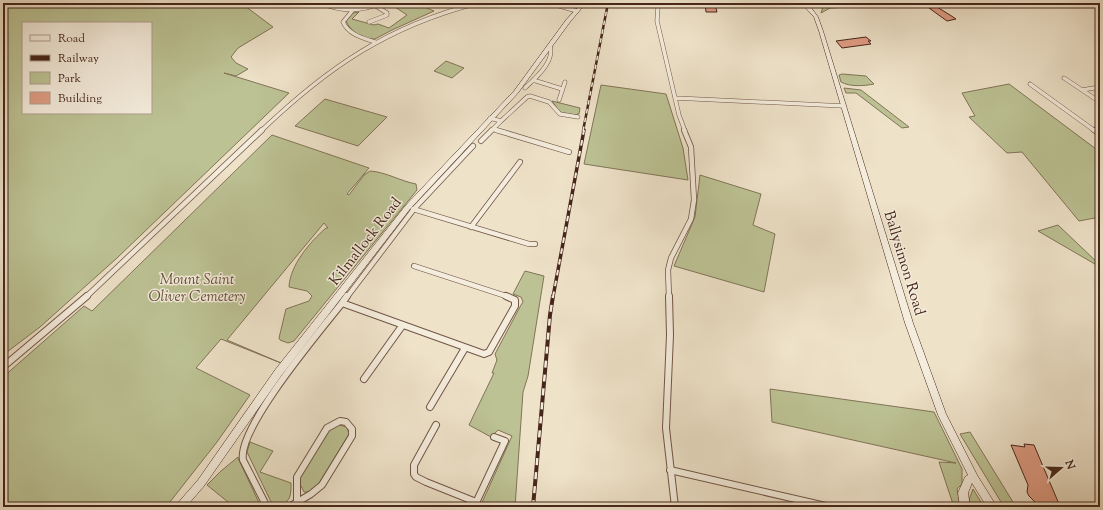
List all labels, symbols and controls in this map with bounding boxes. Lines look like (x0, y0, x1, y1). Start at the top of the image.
legend (22, 22, 152, 114)
text: Road (58, 30, 85, 48)
text: Railway (58, 50, 99, 68)
text: Park (58, 70, 81, 88)
text: Building (58, 90, 102, 108)
street label: Kilmallock Road (325, 193, 408, 290)
street label: Ballysimon Road (878, 209, 930, 319)
park label: Mount Saint Oliver Cemetery (148, 270, 246, 308)
north arrow (1041, 448, 1081, 488)
text: N (1060, 457, 1079, 472)

